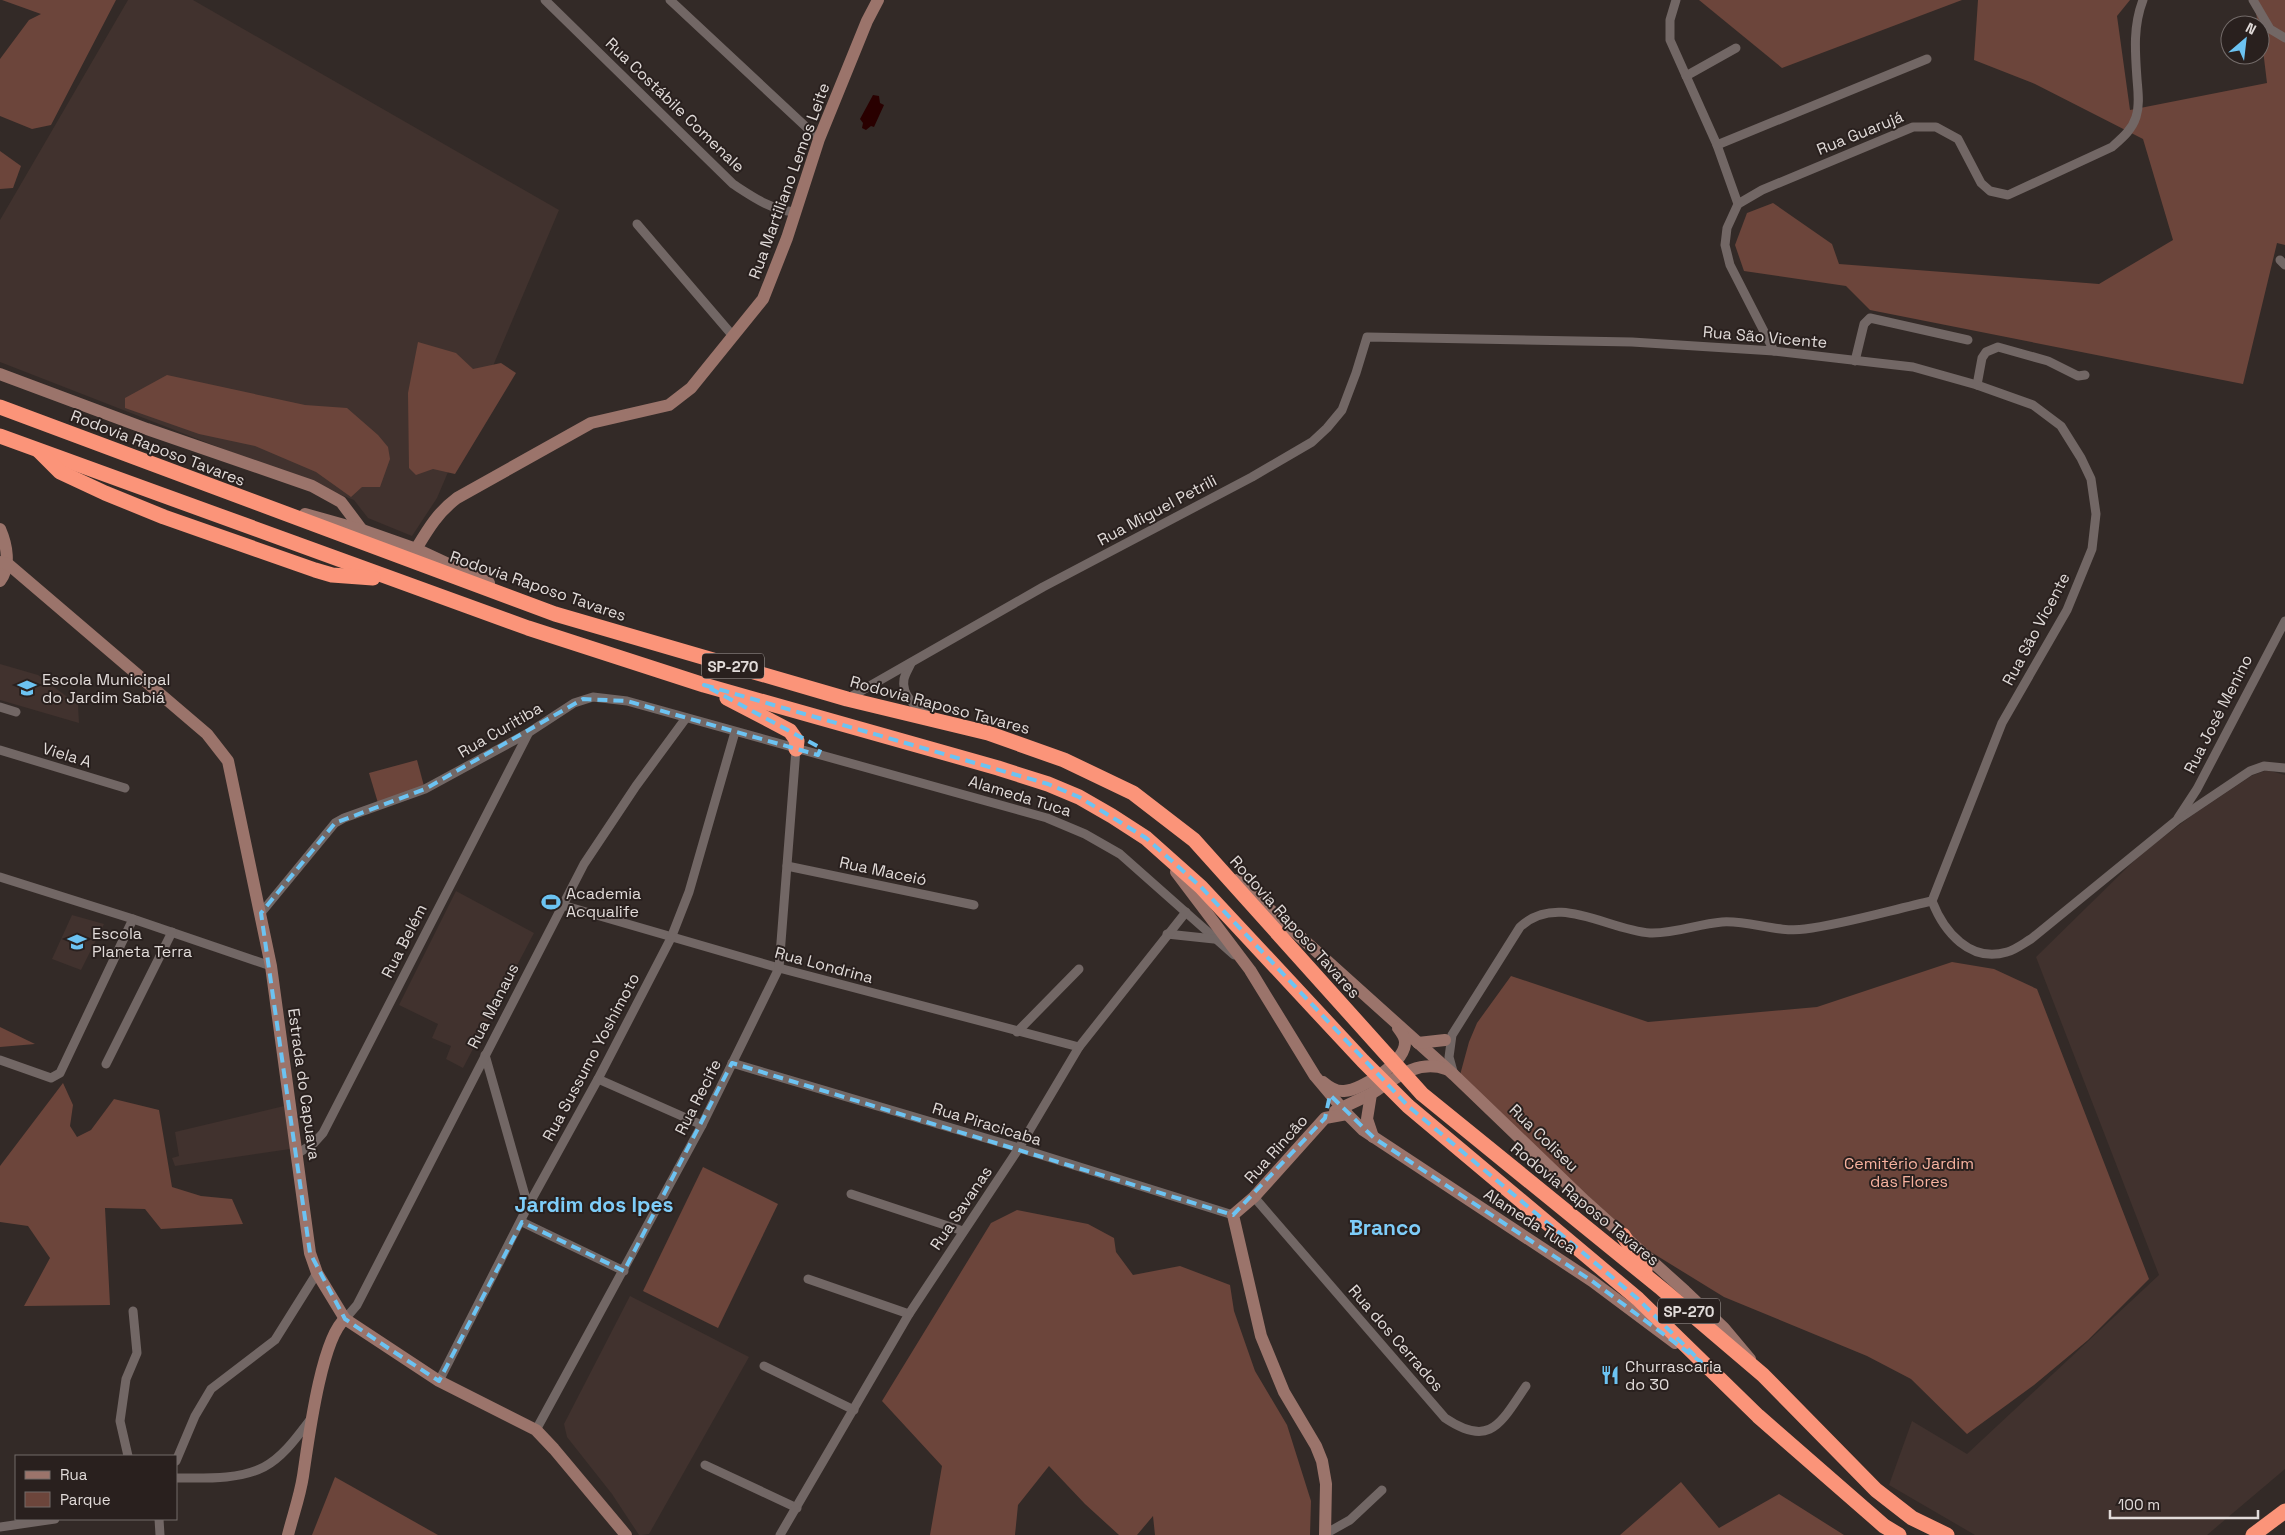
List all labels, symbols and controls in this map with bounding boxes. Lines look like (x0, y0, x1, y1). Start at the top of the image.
north arrow (2220, 15, 2270, 65)
text: N (2243, 18, 2259, 39)
street label: Rua Costábile Comenale (601, 33, 749, 177)
street label: Rua Martiliano Lemos Leite (744, 80, 834, 282)
street label: Rua Guarujá (1814, 106, 1906, 160)
street label: Rua São Vicente (1702, 321, 1828, 353)
street label: Rodovia Raposo Tavares (68, 405, 248, 491)
street label: Rua Miguel Petrili (1094, 470, 1220, 550)
street label: Rodovia Raposo Tavares (447, 546, 629, 626)
street label: Rua São Vicente (1997, 569, 2075, 689)
street label: Rua José Menino (2179, 651, 2257, 777)
road number: SP-270 (702, 654, 764, 678)
place label: Escola Municipal do Jardim Sabiá (42, 669, 170, 708)
street label: Rodovia Raposo Tavares (848, 671, 1032, 739)
school or university icon: Escola Municipal do Jardim Sabiá (16, 677, 38, 699)
street label: Rua Curitiba (454, 697, 546, 763)
street label: Viela A (40, 738, 94, 772)
street label: Alameda Tuca (966, 770, 1074, 822)
street label: Rua Maceió (837, 851, 929, 891)
street label: Rodovia Raposo Tavares (1225, 851, 1365, 1003)
place label: Academia Acqualife (566, 883, 641, 922)
sports icon: Academia Acqualife (540, 891, 562, 913)
street label: Rua Belém (376, 900, 432, 982)
place label: Escola Planeta Terra (92, 923, 192, 962)
school or university icon: Escola Planeta Terra (66, 931, 88, 953)
street label: Rua Londrina (773, 942, 875, 988)
street label: Rua Manaus (462, 960, 524, 1052)
street label: Rua Sussumo Yoshimoto (538, 969, 644, 1145)
street label: Estrada do Capuava (283, 1007, 325, 1161)
street label: Rua Recife (670, 1056, 726, 1138)
street label: Rua Piracicaba (930, 1097, 1044, 1151)
street label: Rua Coliseu (1505, 1100, 1583, 1176)
street label: Rua Rincão (1240, 1110, 1312, 1188)
street label: Rodovia Raposo Tavares (1506, 1138, 1664, 1270)
park label: Cemitério Jardim das Flores (1844, 1153, 1974, 1192)
street label: Rua Savanas (925, 1162, 997, 1254)
street label: Alameda Tuca (1480, 1183, 1580, 1259)
district label: Jardim dos Ipes (514, 1191, 674, 1218)
district label: Branco (1349, 1214, 1421, 1241)
street label: Rua dos Cerrados (1344, 1280, 1448, 1396)
road number: SP-270 (1658, 1298, 1720, 1324)
place label: Churrascaria do 30 (1625, 1356, 1722, 1395)
restaurant icon: Churrascaria do 30 (1599, 1364, 1621, 1386)
legend (15, 1455, 178, 1520)
text: Rua (60, 1465, 88, 1484)
scale bar (2110, 1488, 2258, 1520)
text: Parque (60, 1490, 111, 1509)
text: 100 m (2118, 1495, 2160, 1514)

